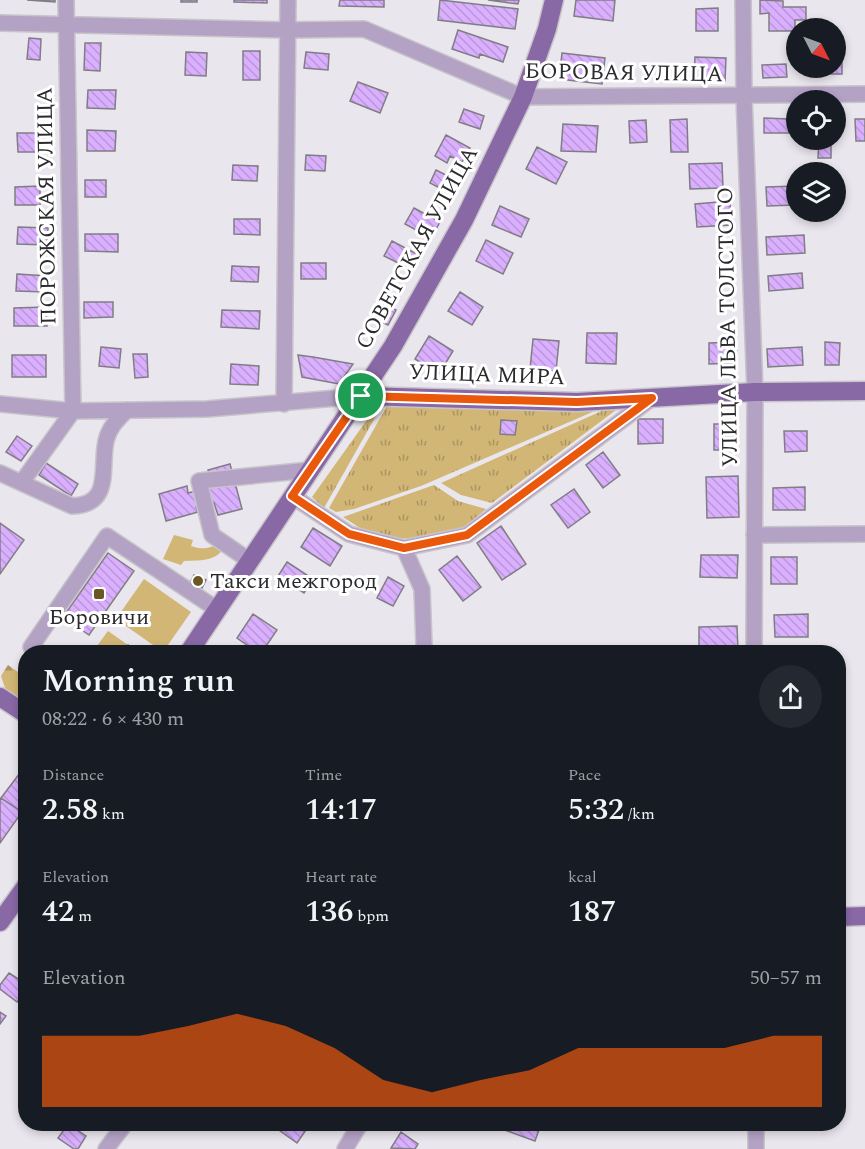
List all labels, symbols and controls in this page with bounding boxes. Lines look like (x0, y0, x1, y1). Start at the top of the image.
north arrow (786, 18, 846, 78)
map controls (786, 18, 846, 222)
street label: БОРОВАЯ УЛИЦА (525, 55, 723, 91)
street label: ПОРОЖСКАЯ УЛИЦА (28, 87, 66, 325)
button: locate (786, 90, 846, 150)
street label: СОВЕТСКАЯ УЛИЦА (347, 140, 487, 356)
button: layers (786, 162, 846, 222)
street label: УЛИЦА ЛЬВА ТОЛСТОГО (709, 186, 747, 468)
street label: УЛИЦА МИРА (408, 356, 566, 394)
pin (335, 370, 386, 421)
icon: arrive (344, 379, 377, 412)
place label: Такси межгород (210, 565, 377, 598)
marker: Такси межгород (191, 574, 205, 588)
marker: Боровичи (92, 587, 106, 601)
place label: Боровичи (49, 601, 149, 634)
text: Morning run (42, 656, 235, 706)
button: share (759, 665, 822, 728)
text: 08:22 · 6 × 430 m (42, 704, 184, 734)
text: Distance (42, 763, 104, 787)
text: Time (305, 763, 342, 787)
text: Pace (568, 763, 601, 787)
text: 2.58 (42, 787, 98, 833)
text: 14:17 (305, 787, 377, 833)
text: 5:32 (568, 787, 624, 833)
text: km (98, 802, 125, 826)
text: /km (624, 802, 655, 826)
text: Elevation (42, 865, 109, 889)
text: Heart rate (305, 865, 377, 889)
text: kcal (568, 865, 597, 889)
text: 42 (42, 889, 74, 935)
text: 136 (305, 889, 353, 935)
text: 187 (568, 889, 616, 935)
text: m (74, 904, 92, 928)
text: bpm (353, 904, 389, 928)
text: Elevation (42, 963, 126, 993)
text: 50–57 m (750, 963, 822, 993)

